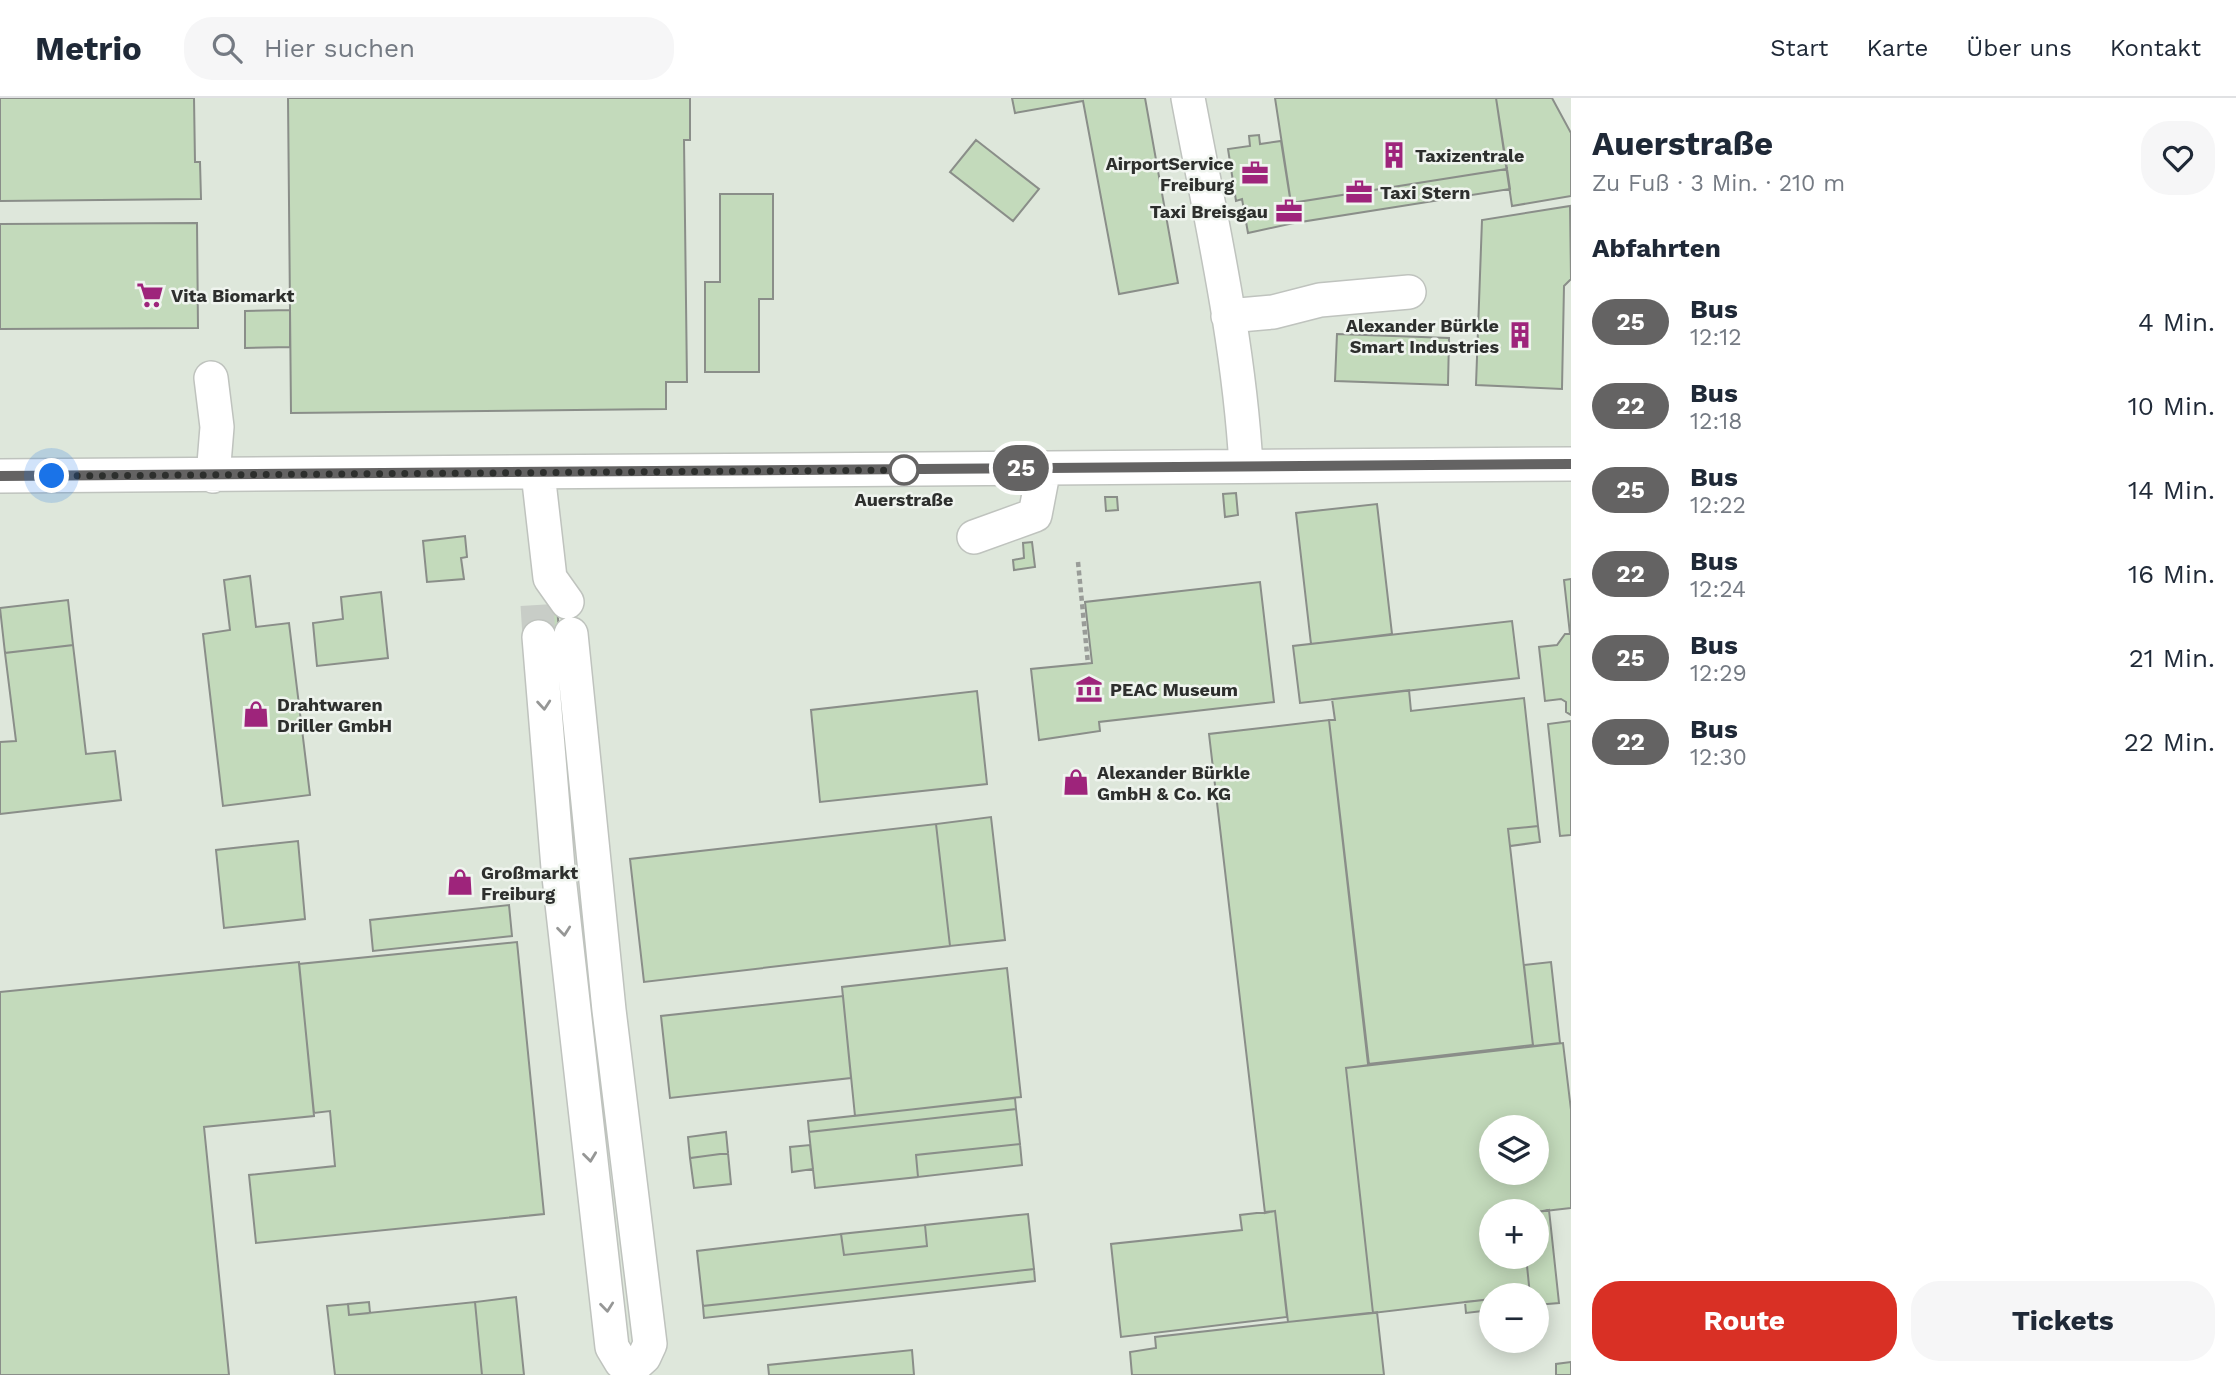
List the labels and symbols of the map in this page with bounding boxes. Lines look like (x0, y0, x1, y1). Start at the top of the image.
building icon: Taxizentrale (1379, 140, 1409, 170)
place label: Taxizentrale (1415, 145, 1524, 166)
place label: AirportService Freiburg (1106, 153, 1235, 195)
office icon: AirportService Freiburg (1240, 158, 1270, 188)
office icon: Taxi Stern (1344, 177, 1374, 207)
place label: Taxi Stern (1380, 182, 1470, 203)
office icon: Taxi Breisgau (1274, 196, 1304, 226)
place label: Taxi Breisgau (1150, 201, 1268, 222)
supermarket icon: Vita Biomarkt (135, 280, 165, 310)
place label: Vita Biomarkt (171, 285, 295, 306)
place label: Alexander Bürkle Smart Industries (1346, 315, 1499, 357)
building icon: Alexander Bürkle Smart Industries (1505, 320, 1535, 350)
line badge: 25 (990, 445, 1052, 491)
marker: Auerstraße (889, 455, 919, 485)
your location (34, 458, 69, 493)
place label: Auerstraße (855, 489, 953, 510)
museum icon: PEAC Museum (1074, 674, 1104, 704)
place label: PEAC Museum (1110, 679, 1238, 700)
place label: Drahtwaren Driller GmbH (277, 694, 392, 736)
shop icon: Drahtwaren Driller GmbH (241, 699, 271, 729)
one-way arrow (536, 700, 551, 711)
place label: Alexander Bürkle GmbH & Co. KG (1097, 762, 1250, 804)
shop icon: Alexander Bürkle GmbH & Co. KG (1061, 767, 1091, 797)
place label: Großmarkt Freiburg (481, 862, 578, 904)
shop icon: Großmarkt Freiburg (445, 867, 475, 897)
one-way arrow (557, 926, 572, 937)
one-way arrow (582, 1152, 597, 1163)
one-way arrow (599, 1301, 614, 1312)

